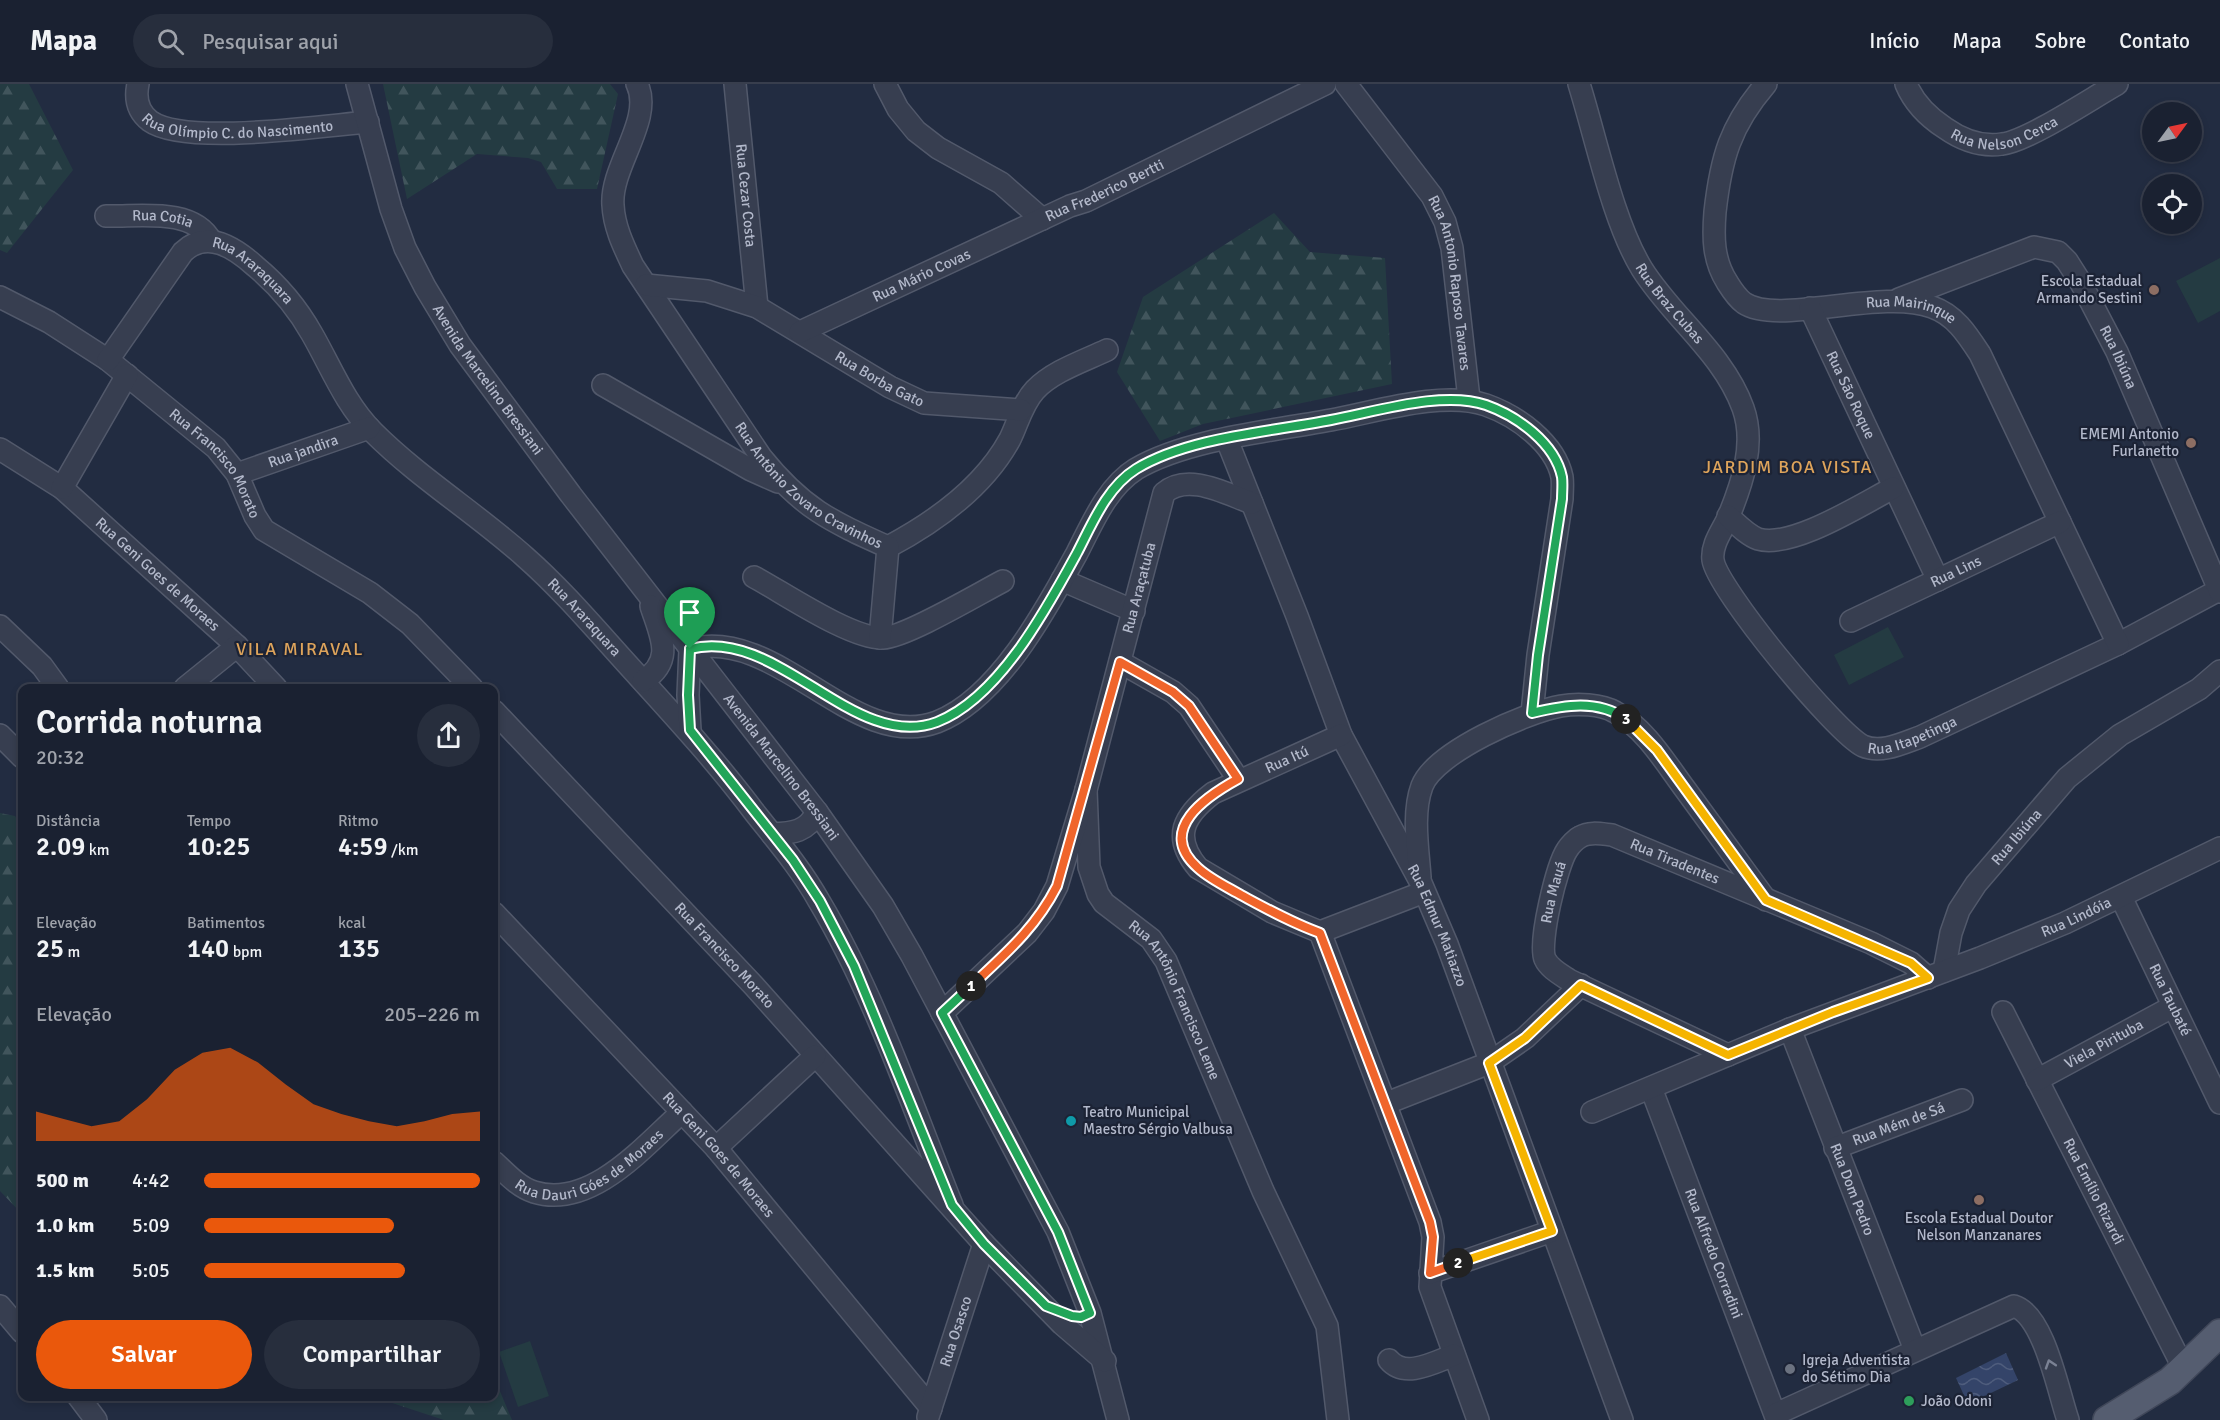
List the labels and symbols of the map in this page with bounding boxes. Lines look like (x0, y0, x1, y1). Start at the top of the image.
north arrow (2142, 102, 2202, 162)
street label: Rua Olímpio C. do Nascimento (138, 109, 334, 142)
street label: Rua Nelson Cerca (1948, 112, 2061, 154)
street label: Rua Cezar Costa (732, 143, 760, 248)
street label: Rua Frederico Bertti (1042, 155, 1167, 225)
street label: Rua Antonio Raposo Tavares (1424, 192, 1475, 372)
street label: Rua Cotia (132, 206, 196, 232)
street label: Rua Araraquara (211, 233, 297, 308)
street label: Rua Mário Covas (870, 245, 974, 306)
street label: Rua Braz Cubas (1631, 260, 1708, 348)
place label: Escola Estadual Armando Sestini (2036, 272, 2142, 307)
marker: Escola Estadual Armando Sestini (2147, 283, 2161, 297)
street label: Rua Mairinque (1865, 292, 1960, 327)
street label: Avenida Marcelino Bressiani (429, 301, 547, 458)
street label: Rua Ibiúna (2096, 322, 2141, 392)
street label: Rua Borba Gato (832, 347, 927, 411)
street label: Rua São Roque (1822, 348, 1879, 442)
street label: Rua Francisco Morato (166, 405, 264, 521)
street label: Rua Antônio Zovaro Cravinhos (731, 419, 886, 553)
place label: EMEMI Antonio Furlanetto (2080, 425, 2179, 460)
street label: Rua jandira (266, 430, 340, 471)
marker: EMEMI Antonio Furlanetto (2184, 436, 2198, 450)
district label: JARDIM BOA VISTA (1703, 456, 1873, 478)
street label: Rua Geni Goes de Moraes (92, 514, 224, 635)
street label: Rua Araçatuba (1119, 540, 1160, 635)
street label: Rua Lins (1927, 551, 1985, 591)
street label: Rua Araraquara (544, 574, 625, 660)
pin (664, 587, 715, 649)
district label: VILA MIRAVAL (236, 638, 364, 660)
street label: Avenida Marcelino Bressiani (719, 690, 843, 844)
pin: 3 (1611, 704, 1641, 734)
street label: Rua Itapetinga (1866, 712, 1960, 758)
street label: Rua Itú (1262, 742, 1311, 777)
street label: Rua Ibiúna (1987, 805, 2045, 869)
street label: Rua Tiradentes (1628, 835, 1723, 888)
street label: Rua Mauá (1537, 859, 1570, 925)
street label: Rua Edmur Matiazzo (1404, 861, 1471, 989)
street label: Rua Lindóia (2038, 893, 2114, 941)
street label: Rua Francisco Morato (671, 899, 779, 1012)
street label: Rua Antônio Francisco Leme (1125, 916, 1224, 1083)
street label: Rua Taubaté (2145, 961, 2195, 1039)
pin: 1 (956, 971, 986, 1001)
street label: Viela Pirituba (2061, 1015, 2146, 1072)
street label: Rua Geni Goes de Moraes (659, 1088, 779, 1221)
street label: Rua Mém de Sá (1850, 1098, 1947, 1150)
place label: Teatro Municipal Maestro Sérgio Valbusa (1083, 1103, 1233, 1138)
marker: Teatro Municipal Maestro Sérgio Valbusa (1064, 1114, 1078, 1128)
street label: Rua Dauri Góes de Moraes (511, 1125, 667, 1204)
street label: Rua Emílio Rizardi (2059, 1135, 2128, 1247)
street label: Rua Dom Pedro (1826, 1141, 1879, 1238)
street label: Rua Alfredo Corradini (1681, 1186, 1747, 1321)
marker: Escola Estadual Doutor Nelson Manzanares (1972, 1193, 1986, 1207)
place label: Escola Estadual Doutor Nelson Manzanares (1905, 1209, 2054, 1244)
pin: 2 (1443, 1248, 1473, 1278)
street label: Rua Osasco (936, 1294, 976, 1369)
place label: Igreja Adventista do Sétimo Dia (1802, 1351, 1910, 1386)
one-way arrow (2044, 1359, 2057, 1370)
marker: Igreja Adventista do Sétimo Dia (1783, 1362, 1797, 1376)
place label: João Odoni (1921, 1392, 1992, 1410)
marker: João Odoni (1902, 1394, 1916, 1408)

